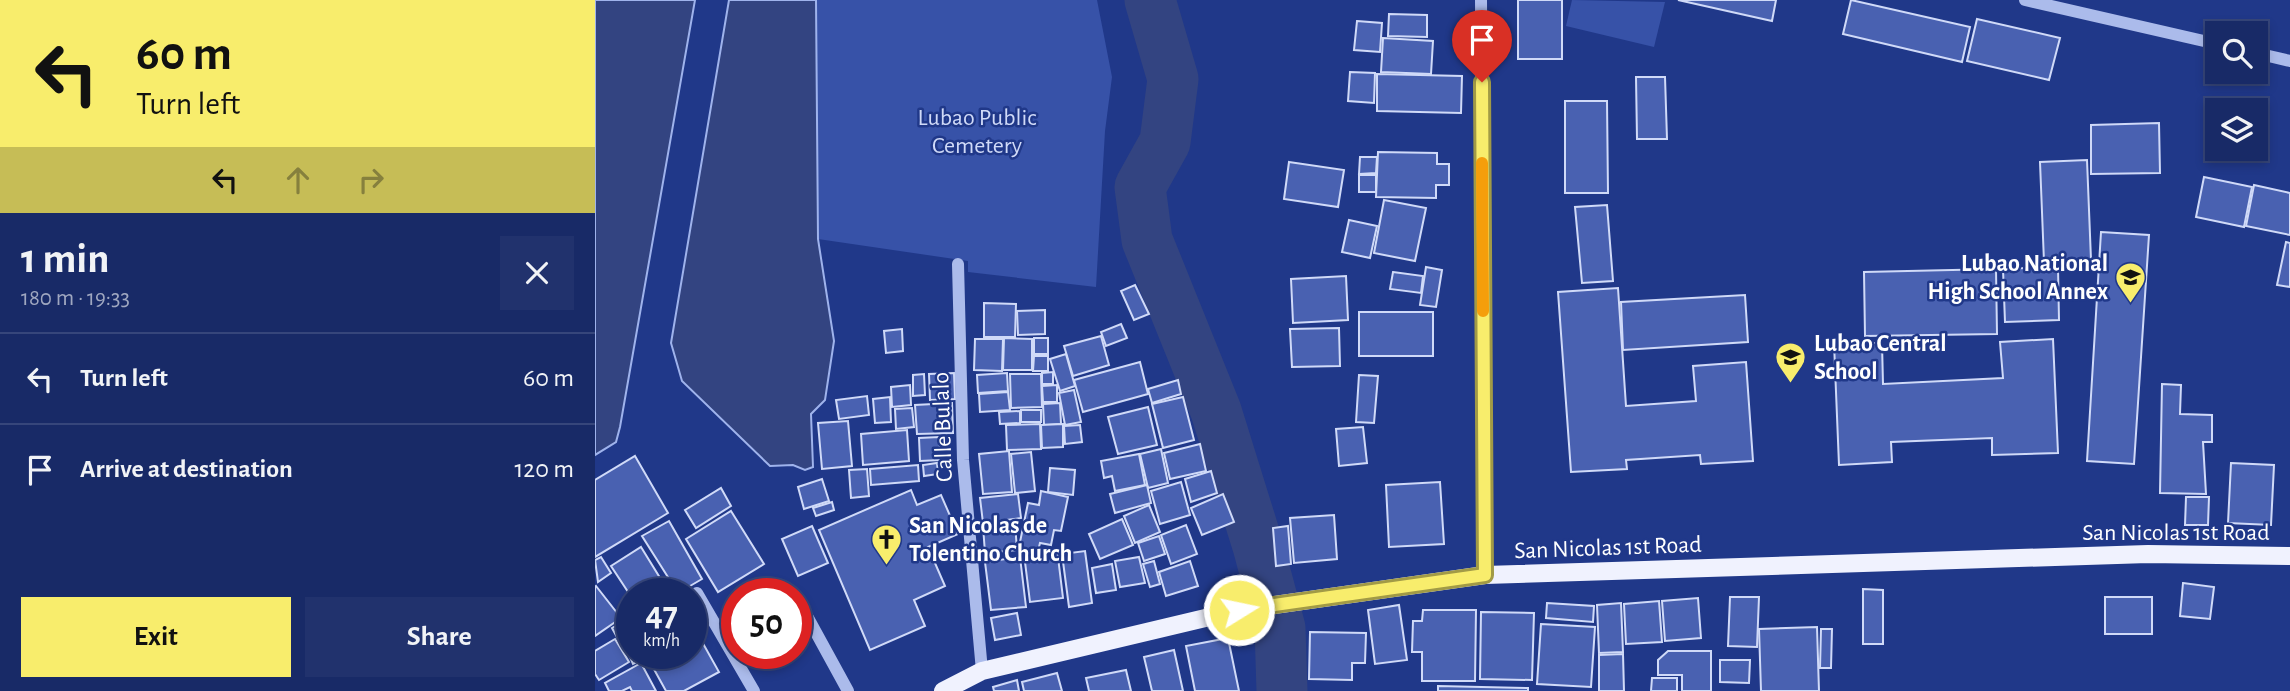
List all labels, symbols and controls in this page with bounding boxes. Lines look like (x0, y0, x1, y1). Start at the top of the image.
pin (1452, 10, 1512, 82)
icon: arrive (1463, 21, 1501, 59)
map controls (2205, 21, 2268, 161)
button: search (2205, 21, 2268, 84)
icon: left (21, 28, 112, 119)
text: 60 m (136, 30, 232, 79)
text: Turn left (136, 88, 240, 120)
button: layers (2205, 98, 2268, 161)
park label: Lubao Public Cemetery (917, 106, 1037, 158)
icon: left (206, 161, 244, 199)
icon: ahead (279, 161, 317, 199)
icon: right (352, 161, 390, 199)
button: close (500, 236, 574, 310)
text: 1 min (21, 238, 110, 280)
place label: Lubao National High School Annex (1928, 252, 2108, 304)
school or university icon: Lubao National High School Annex (2114, 260, 2148, 304)
text: 180 m · 19:33 (21, 287, 130, 310)
place label: Lubao Central School (1814, 332, 1947, 384)
school or university icon: Lubao Central School (1774, 340, 1808, 384)
icon: left (21, 360, 59, 398)
text: Turn left (80, 365, 168, 391)
text: 60 m (523, 365, 574, 391)
street label: Calle Bulalo (929, 371, 957, 483)
icon: arrive (21, 451, 59, 489)
text: Arrive at destination (80, 456, 293, 482)
text: 120 m (514, 456, 574, 482)
place label: San Nicolas de Tolentino Church (909, 514, 1072, 566)
street label: San Nicolas 1st Road (2082, 521, 2270, 545)
church icon: San Nicolas de Tolentino Church (869, 522, 903, 566)
street label: San Nicolas 1st Road (1514, 533, 1702, 563)
position arrow (1202, 573, 1276, 647)
speed limit sign: 50 (721, 578, 812, 669)
button: Exit (21, 597, 291, 677)
button: Share (305, 597, 574, 677)
text: 47 (645, 597, 678, 632)
text: km/h (643, 632, 680, 650)

